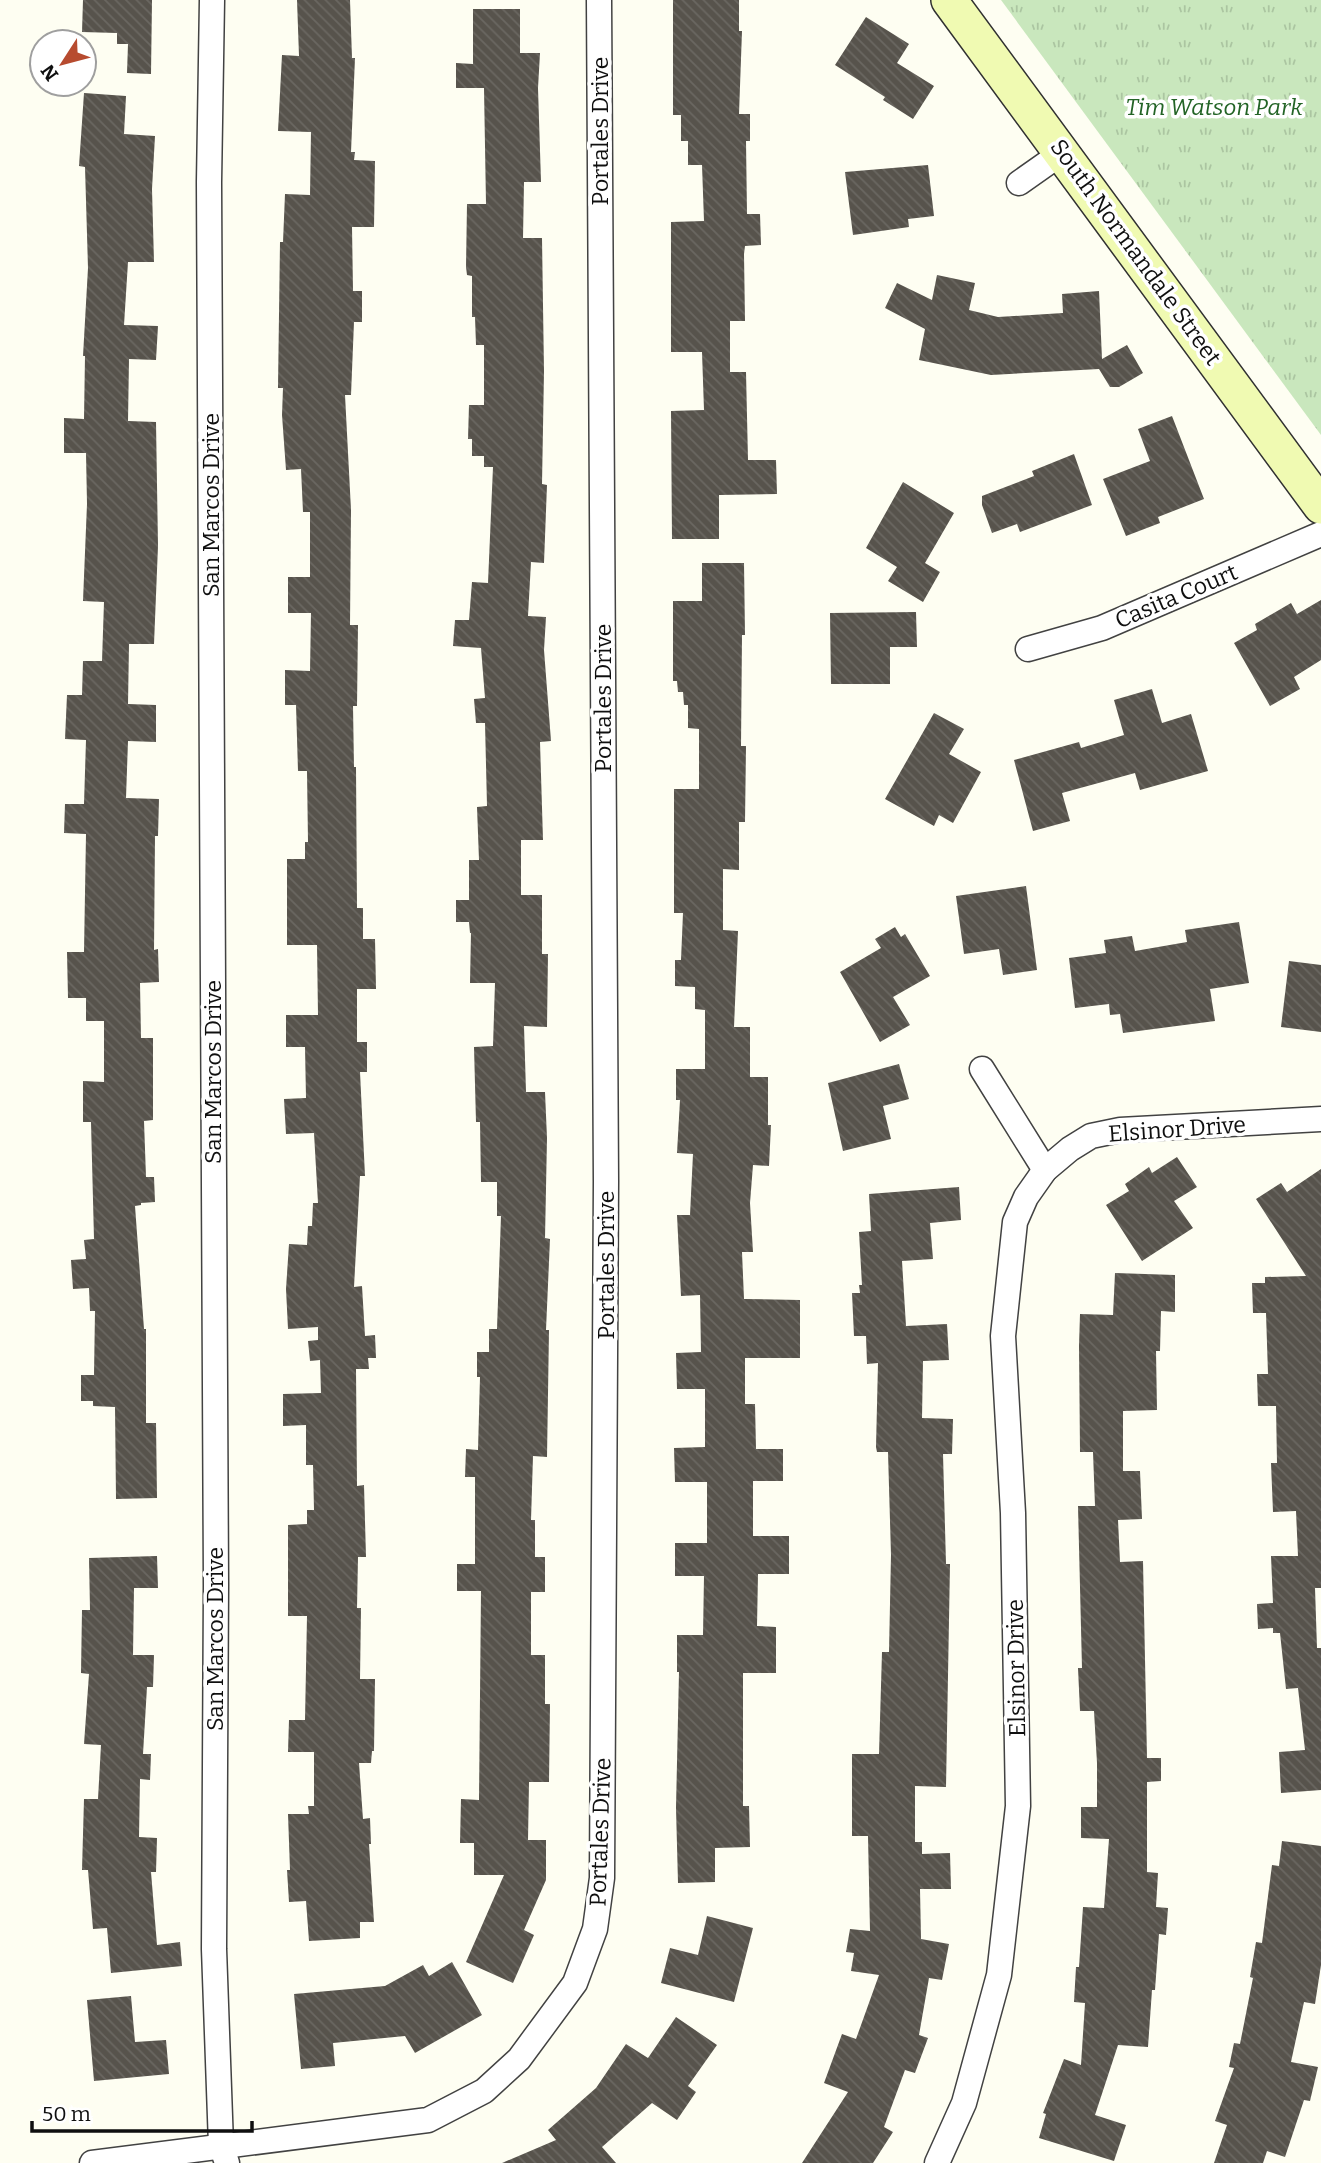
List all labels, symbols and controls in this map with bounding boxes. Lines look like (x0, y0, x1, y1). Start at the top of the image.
north arrow (28, 28, 98, 98)
street label: Portales Drive (586, 57, 614, 205)
text: N (36, 60, 63, 85)
park label: Tim Watson Park (1125, 93, 1303, 121)
street label: South Normandale Street (1045, 133, 1227, 371)
street label: San Marcos Drive (197, 413, 225, 597)
street label: Casita Court (1111, 558, 1241, 634)
street label: Portales Drive (589, 624, 617, 772)
street label: San Marcos Drive (199, 980, 227, 1164)
street label: Elsinor Drive (1107, 1110, 1247, 1148)
street label: Portales Drive (592, 1191, 620, 1339)
street label: San Marcos Drive (201, 1547, 229, 1731)
street label: Elsinor Drive (1001, 1599, 1031, 1737)
street label: Portales Drive (583, 1757, 617, 1907)
scale bar (32, 2090, 252, 2134)
text: 50 m (42, 2101, 91, 2127)

